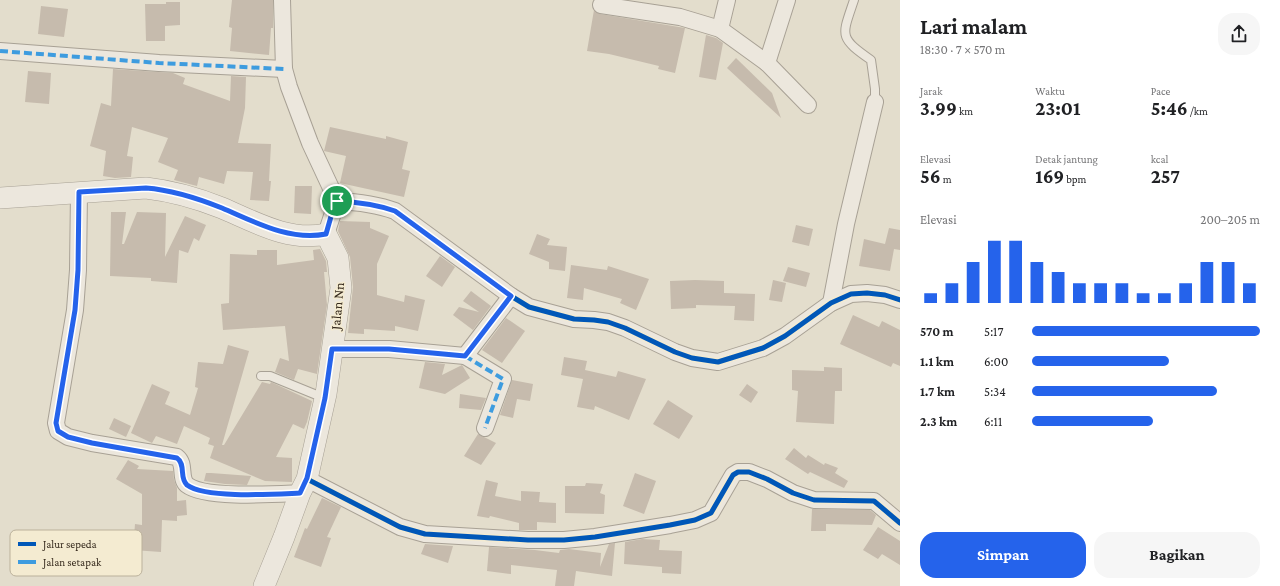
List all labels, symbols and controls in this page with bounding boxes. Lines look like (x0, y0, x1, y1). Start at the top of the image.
button: share (1218, 13, 1260, 55)
text: Lari malam (920, 14, 1027, 39)
text: 18:30 · 7 × 570 m (920, 42, 1005, 57)
text: Jarak (920, 85, 942, 97)
text: Waktu (1035, 85, 1065, 97)
text: Pace (1151, 85, 1170, 97)
text: 3.99 (920, 97, 957, 119)
text: 23:01 (1035, 97, 1080, 119)
text: 5:46 (1151, 97, 1188, 119)
text: km (957, 105, 973, 117)
text: /km (1188, 105, 1208, 117)
text: Elevasi (920, 153, 951, 165)
text: Detak jantung (1035, 153, 1098, 165)
text: kcal (1151, 153, 1168, 165)
text: 56 (920, 165, 941, 187)
text: 169 (1035, 165, 1064, 187)
text: 257 (1151, 165, 1180, 187)
text: m (941, 173, 952, 185)
text: bpm (1064, 173, 1086, 185)
pin (320, 184, 354, 218)
icon: arrive (326, 190, 348, 212)
text: Elevasi (920, 212, 957, 227)
text: 200–205 m (1200, 212, 1260, 227)
street label: Jalan Nn (327, 281, 347, 332)
text: 570 m (920, 324, 954, 339)
text: 5:17 (984, 324, 1003, 339)
text: 1.1 km (920, 354, 954, 369)
text: 6:00 (984, 354, 1008, 369)
text: 1.7 km (920, 384, 955, 399)
text: 5:34 (984, 384, 1006, 399)
text: 2.3 km (920, 414, 957, 429)
text: 6:11 (984, 414, 1002, 429)
legend (10, 530, 142, 576)
button: Simpan (920, 532, 1086, 578)
button: Bagikan (1094, 532, 1260, 578)
text: Jalur sepeda (42, 538, 97, 551)
text: Jalan setapak (42, 556, 102, 569)

